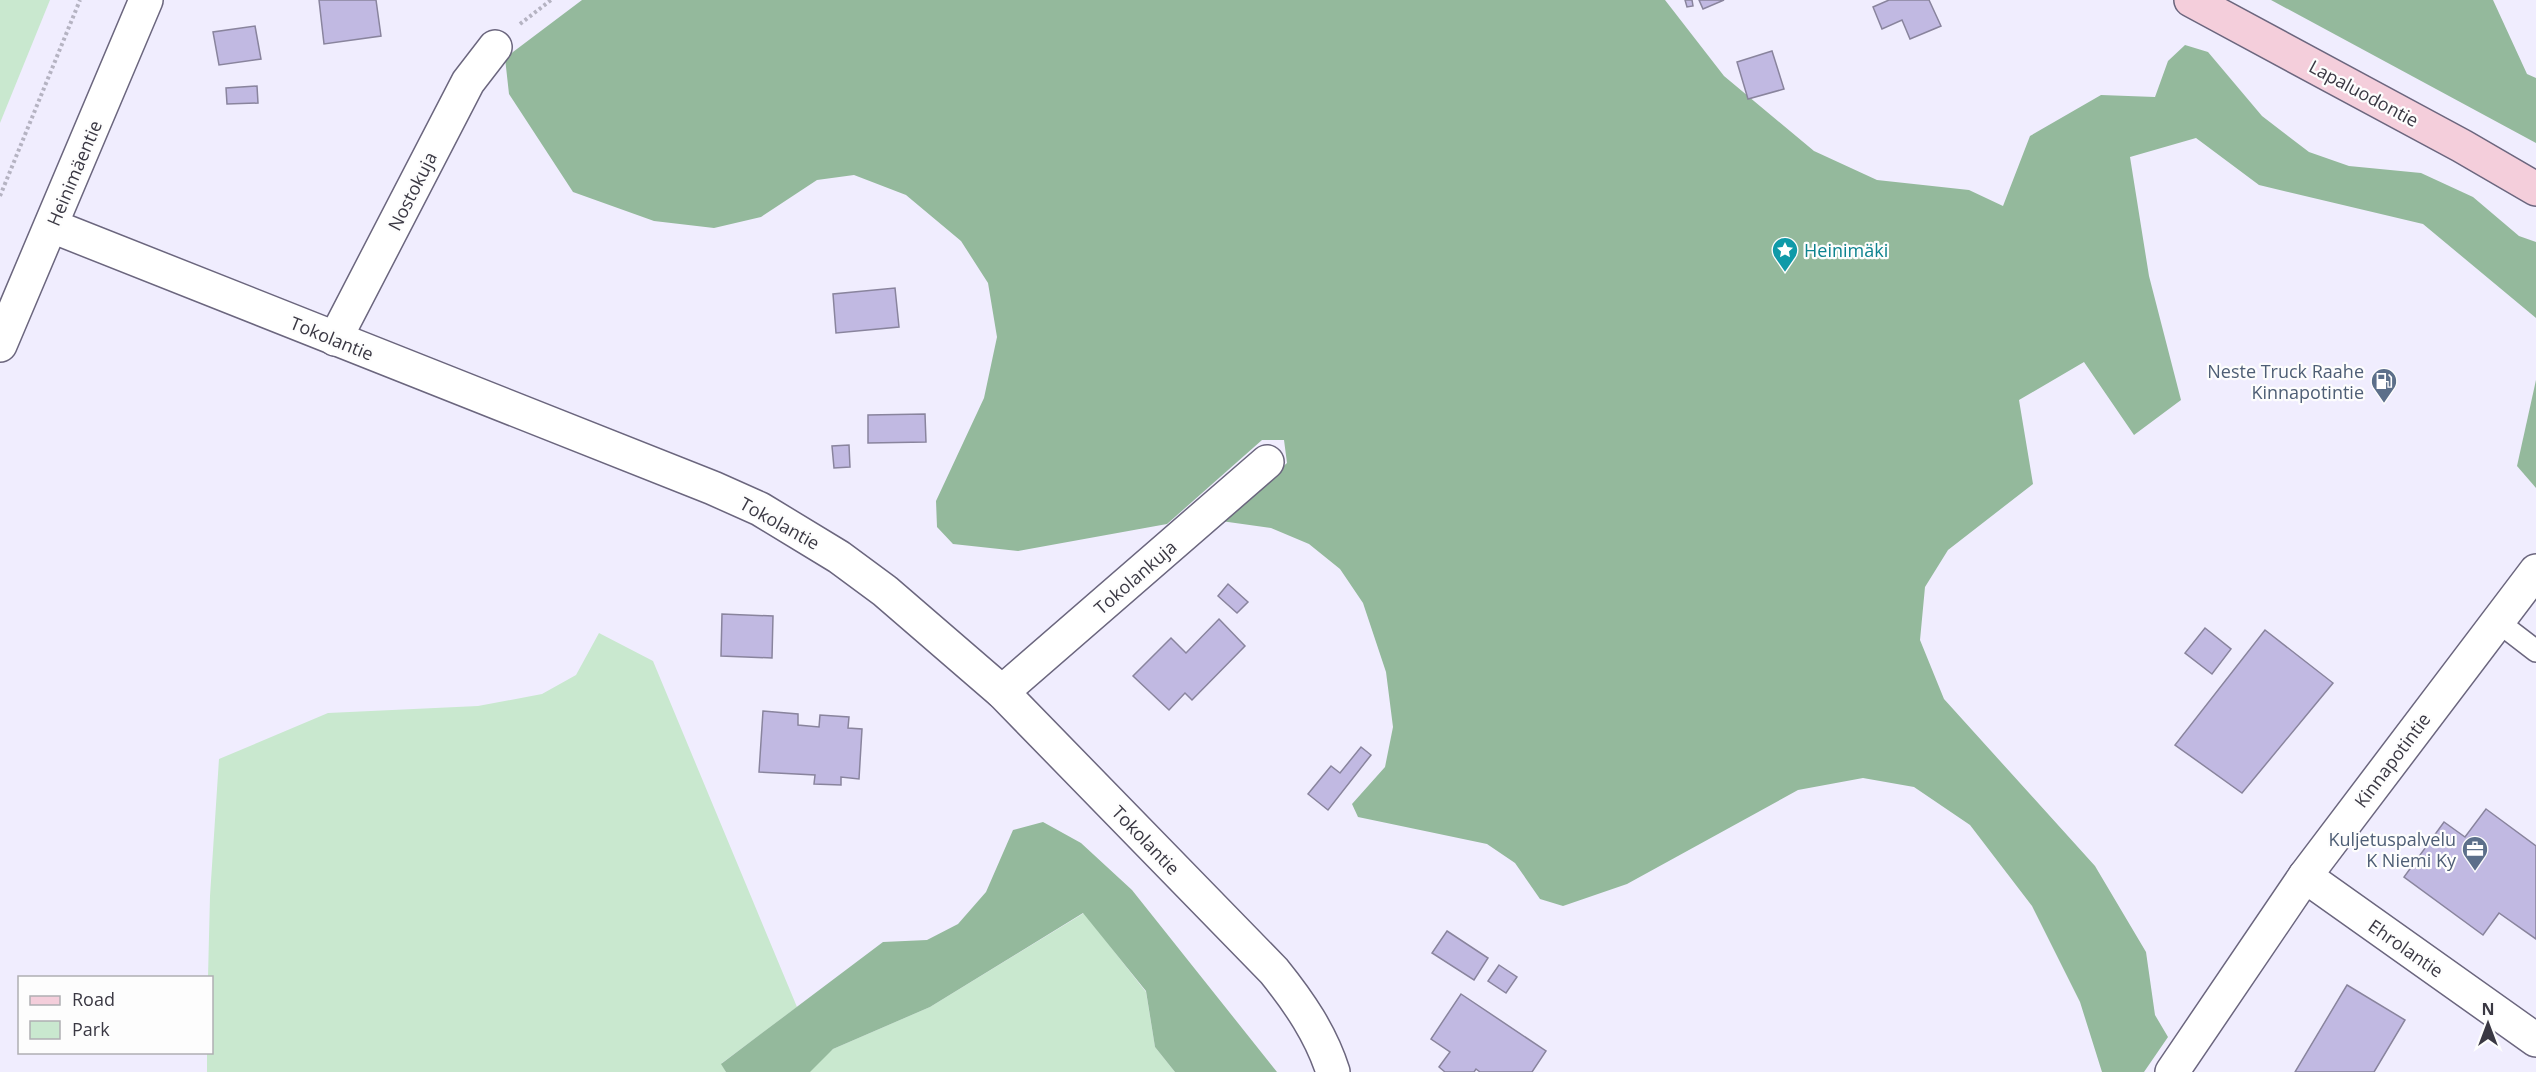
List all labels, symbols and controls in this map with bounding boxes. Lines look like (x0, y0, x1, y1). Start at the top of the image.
street label: Lapaluodontie (2305, 54, 2423, 132)
street label: Heinimäentie (41, 117, 107, 229)
street label: Nostokuja (382, 148, 442, 234)
place icon: Heinimäki (1770, 235, 1800, 273)
place label: Heinimäki (1804, 238, 1888, 262)
street label: Tokolantie (287, 310, 377, 366)
place label: Neste Truck Raahe Kinnapotintie (2207, 359, 2364, 404)
fuel station icon: Neste Truck Raahe Kinnapotintie (2369, 366, 2399, 404)
street label: Tokolantie (736, 491, 824, 555)
street label: Tokolankuja (1089, 535, 1181, 619)
street label: Kinnapotintie (2349, 708, 2435, 812)
street label: Tokolantie (1107, 800, 1185, 880)
place label: Kuljetuspalvelu K Niemi Ky (2328, 827, 2457, 872)
office icon: Kuljetuspalvelu K Niemi Ky (2460, 834, 2490, 872)
street label: Ehrolantie (2364, 914, 2448, 982)
legend (18, 976, 213, 1054)
text: Road (72, 987, 115, 1011)
north arrow (2458, 994, 2518, 1054)
text: N (2481, 998, 2495, 1020)
text: Park (72, 1017, 110, 1041)

